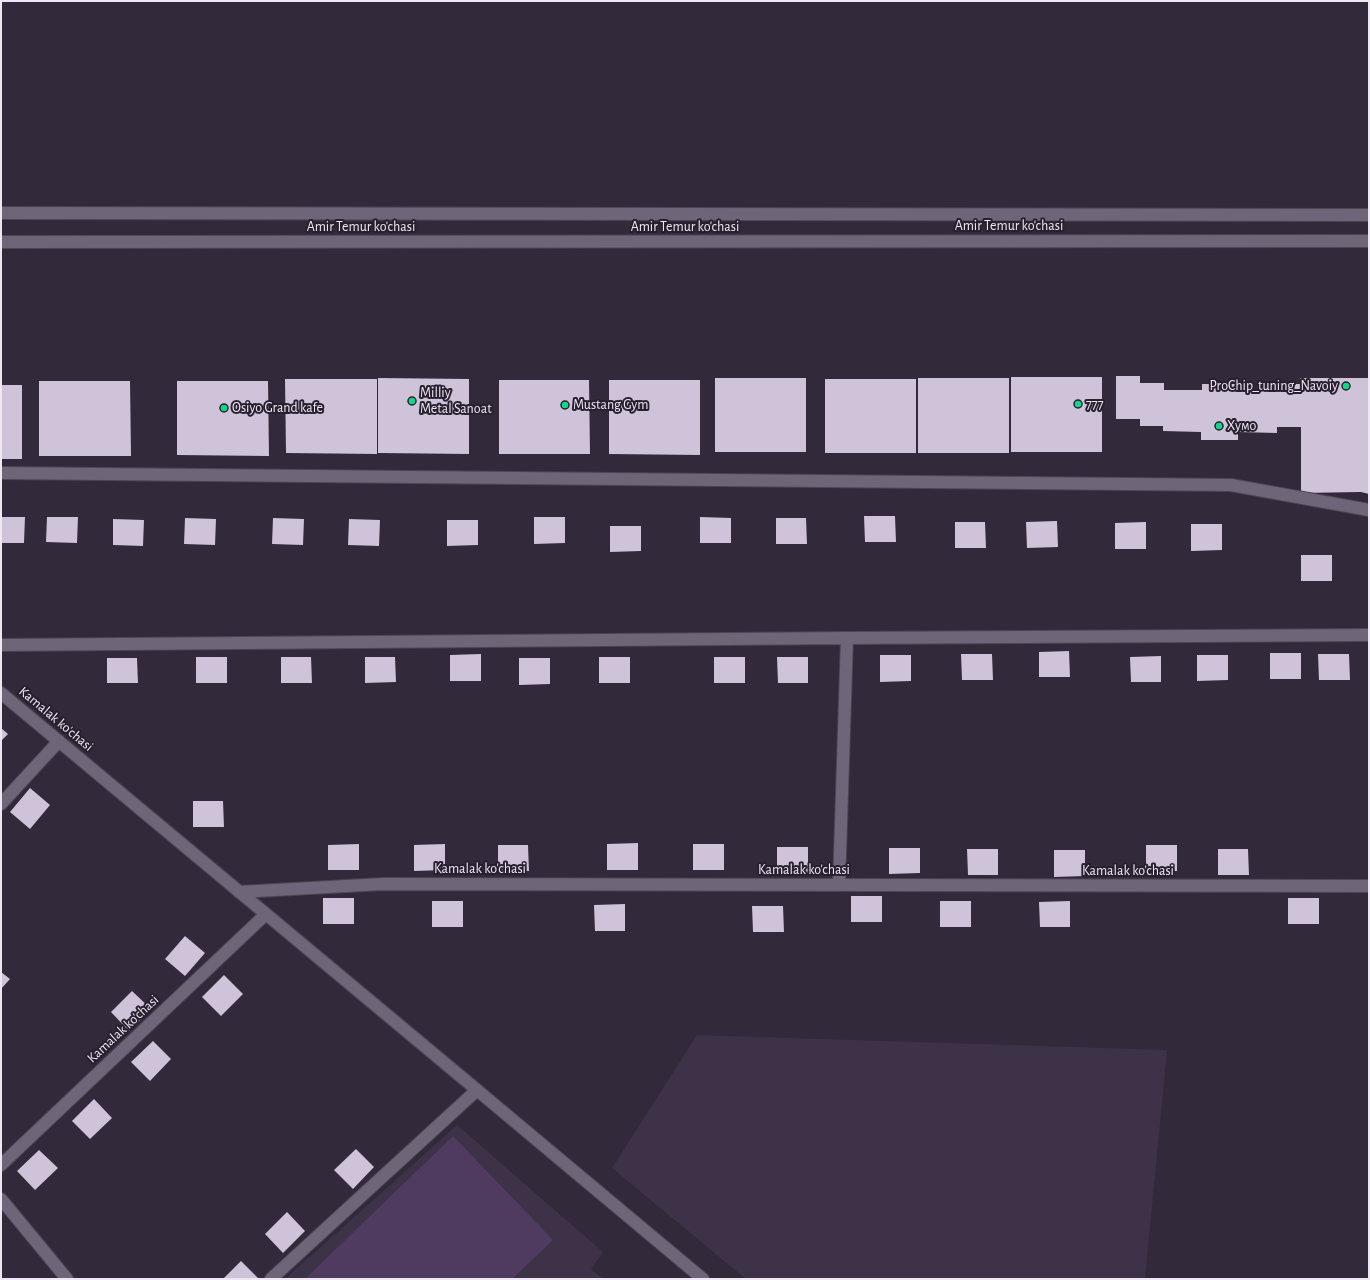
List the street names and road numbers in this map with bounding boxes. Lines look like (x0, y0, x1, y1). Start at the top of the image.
street label: Amir Temur ko'chasi (955, 218, 1063, 234)
street label: Amir Temur ko'chasi (307, 219, 415, 235)
street label: Amir Temur ko'chasi (631, 219, 739, 235)
street label: Kamalak ko'chasi (15, 683, 97, 755)
street label: Kamalak ko'chasi (434, 861, 526, 877)
street label: Kamalak ko'chasi (758, 862, 850, 878)
street label: Kamalak ko'chasi (1082, 863, 1174, 879)
street label: Kamalak ko'chasi (84, 992, 162, 1066)

